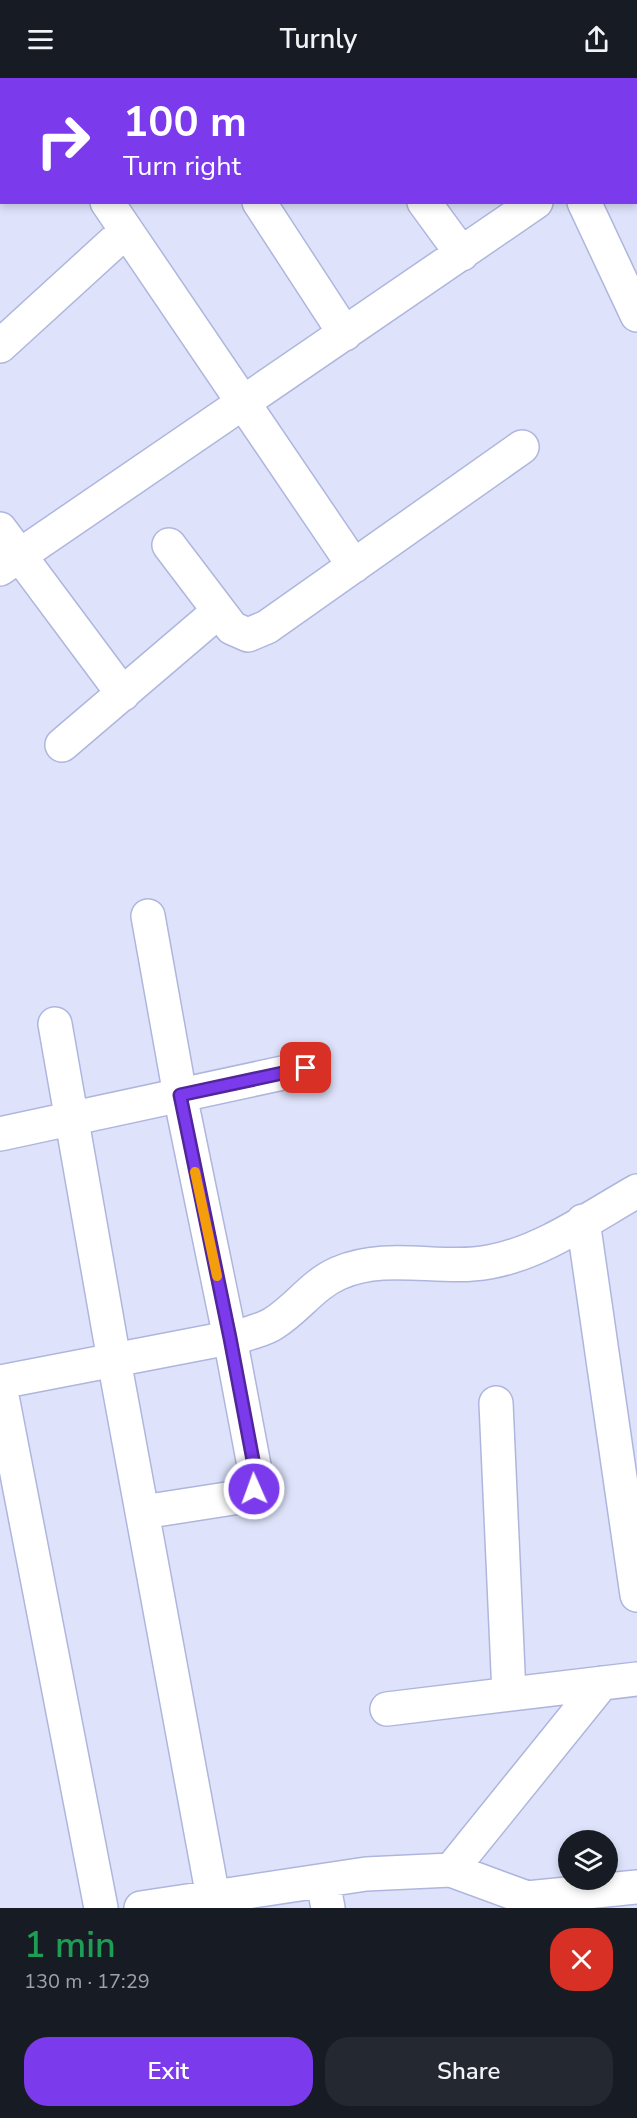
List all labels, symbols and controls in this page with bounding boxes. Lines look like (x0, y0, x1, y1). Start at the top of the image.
text: Turnly (280, 21, 357, 58)
icon: menu (24, 23, 57, 56)
icon: share (580, 23, 613, 56)
text: 100 m (123, 94, 247, 151)
icon: right (24, 102, 102, 180)
text: Turn right (123, 148, 241, 185)
pin (280, 1042, 331, 1093)
icon: arrive (289, 1051, 322, 1084)
position arrow (222, 1457, 286, 1521)
map controls (558, 1830, 618, 1890)
button: layers (558, 1830, 618, 1890)
text: 1 min (24, 1921, 116, 1970)
button: close (550, 1928, 613, 1991)
text: 130 m · 17:29 (24, 1968, 150, 1995)
button: Exit (24, 2037, 313, 2106)
button: Share (325, 2037, 613, 2106)

